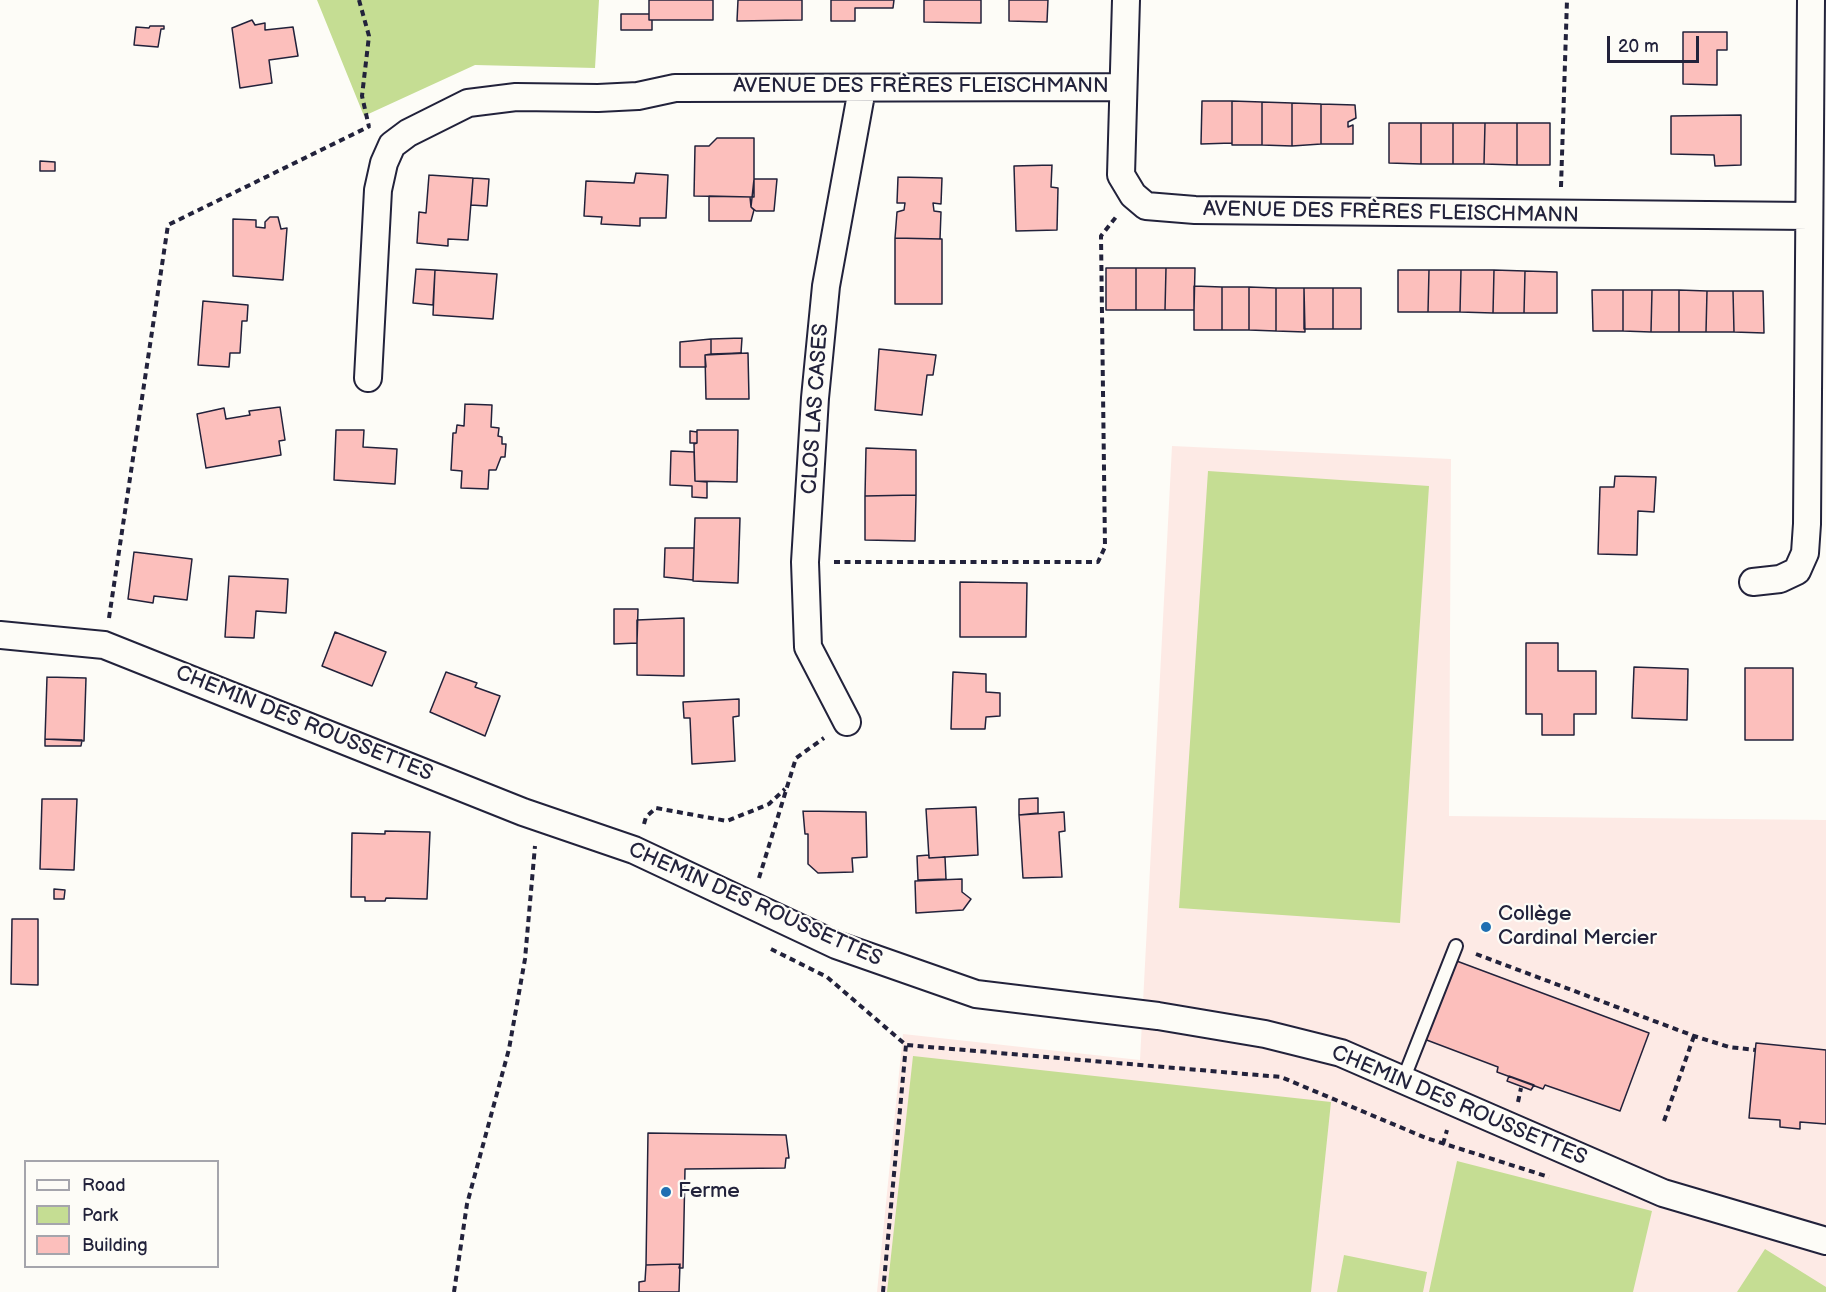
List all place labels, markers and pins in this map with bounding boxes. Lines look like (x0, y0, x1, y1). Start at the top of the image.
place label: Collège Cardinal Mercier (1498, 902, 1657, 952)
marker: Collège Cardinal Mercier (1479, 920, 1493, 934)
place label: Ferme (678, 1179, 740, 1205)
marker: Ferme (659, 1185, 673, 1199)

